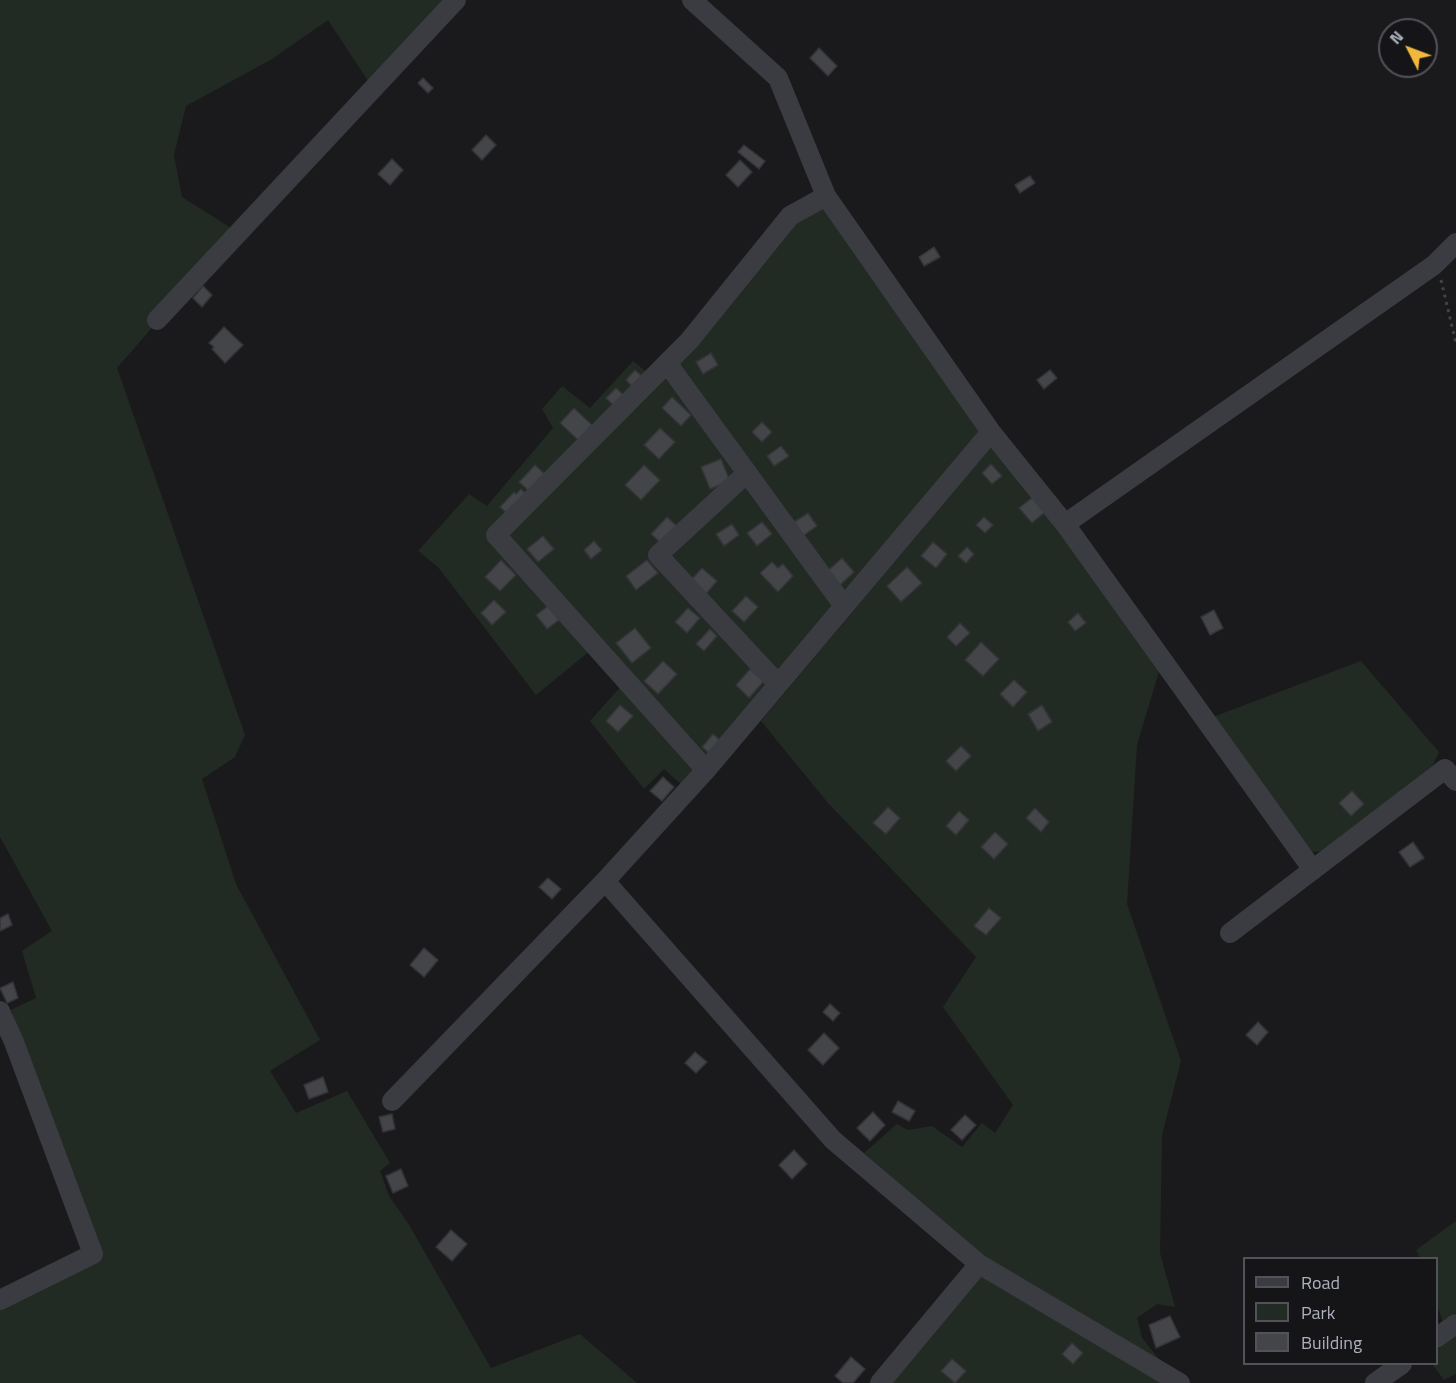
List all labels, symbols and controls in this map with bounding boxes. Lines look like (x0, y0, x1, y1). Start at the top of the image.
north arrow (1378, 18, 1438, 78)
text: N (1383, 25, 1409, 49)
legend (1243, 1257, 1438, 1365)
text: Road (1301, 1269, 1340, 1296)
text: Park (1301, 1299, 1335, 1326)
text: Building (1301, 1329, 1362, 1356)

